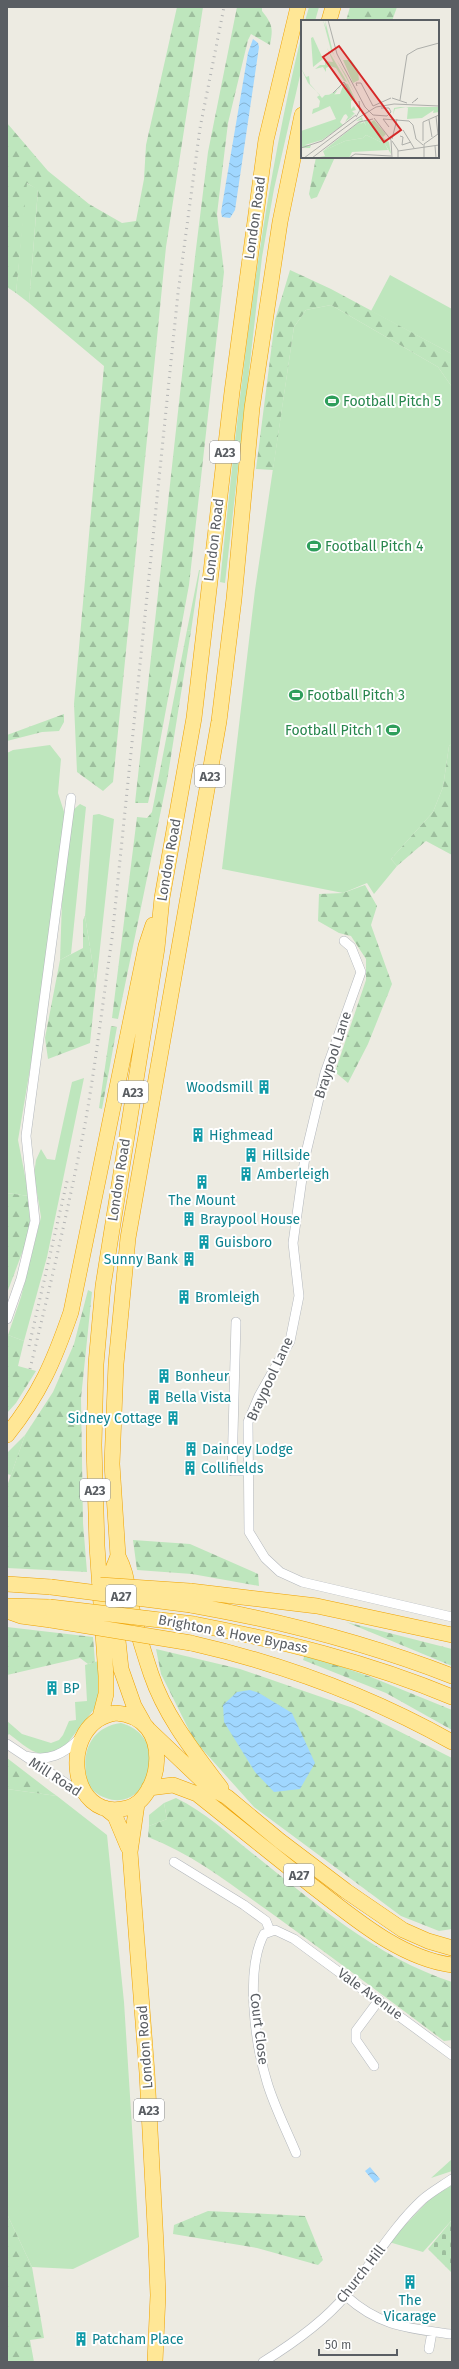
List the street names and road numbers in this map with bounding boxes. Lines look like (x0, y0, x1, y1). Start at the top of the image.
street label: London Road (241, 175, 269, 261)
road number: A23 (210, 441, 240, 463)
street label: London Road (200, 497, 228, 583)
road number: A23 (195, 765, 225, 787)
street label: London Road (153, 817, 185, 903)
street label: Braypool Lane (311, 1009, 355, 1101)
road number: A23 (118, 1081, 148, 1103)
street label: London Road (104, 1137, 134, 1223)
street label: Braypool Lane (243, 1334, 297, 1424)
road number: A23 (80, 1479, 110, 1501)
road number: A27 (106, 1585, 136, 1607)
street label: Brighton & Hove Bypass (157, 1611, 310, 1657)
street label: Mill Road (26, 1754, 84, 1800)
road number: A27 (284, 1864, 314, 1886)
street label: Vale Avenue (334, 1965, 406, 2023)
street label: Court Close (246, 1992, 272, 2066)
street label: London Road (134, 2005, 156, 2089)
road number: A23 (134, 2099, 164, 2121)
street label: Church Hill (333, 2241, 389, 2307)

